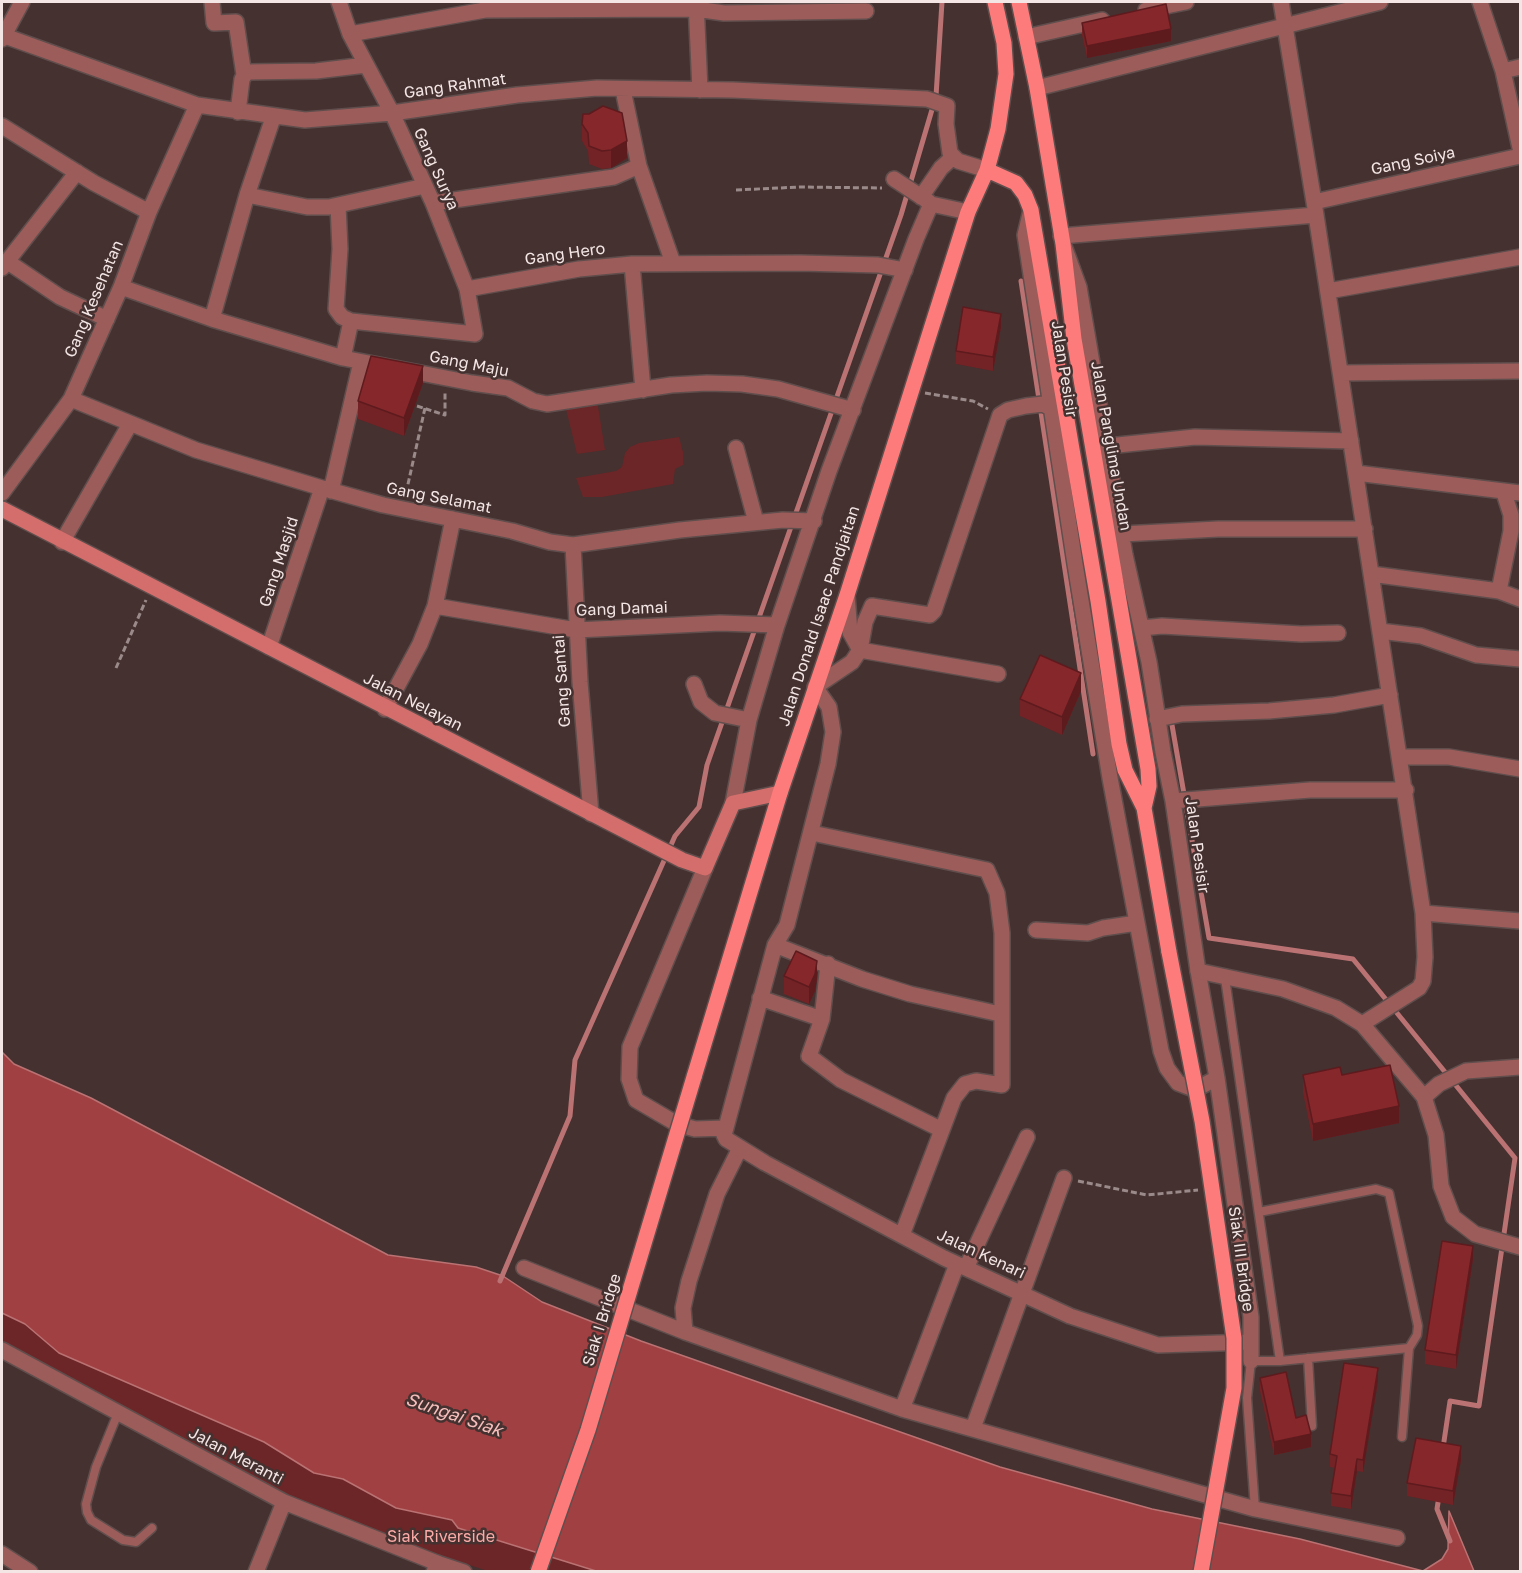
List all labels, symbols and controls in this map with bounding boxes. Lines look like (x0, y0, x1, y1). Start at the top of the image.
street label: Gang Rahmat (403, 69, 507, 103)
street label: Gang Surya (409, 125, 463, 213)
street label: Gang Soiya (1369, 143, 1457, 179)
street label: Gang Kesehatan (61, 237, 127, 361)
street label: Gang Hero (523, 239, 607, 269)
street label: Jalan Pesisir (1047, 319, 1081, 419)
street label: Gang Maju (428, 347, 510, 381)
street label: Jalan Panglima Undan (1087, 360, 1135, 532)
street label: Gang Selamat (385, 478, 493, 518)
street label: Jalan Donald Isaac Pandjaitan (774, 503, 864, 729)
street label: Gang Masjid (255, 514, 303, 610)
street label: Gang Damai (576, 598, 668, 620)
street label: Gang Santai (549, 634, 575, 728)
street label: Jalan Nelayan (360, 669, 466, 735)
street label: Jalan Pesisir (1181, 795, 1213, 895)
street label: Siak III Bridge (1224, 1205, 1258, 1313)
street label: Jalan Kenari (934, 1225, 1028, 1283)
street label: Siak I Bridge (579, 1271, 625, 1369)
water label: Sungai Siak (403, 1388, 505, 1442)
street label: Jalan Meranti (185, 1423, 287, 1489)
park label: Siak Riverside (387, 1527, 495, 1547)

